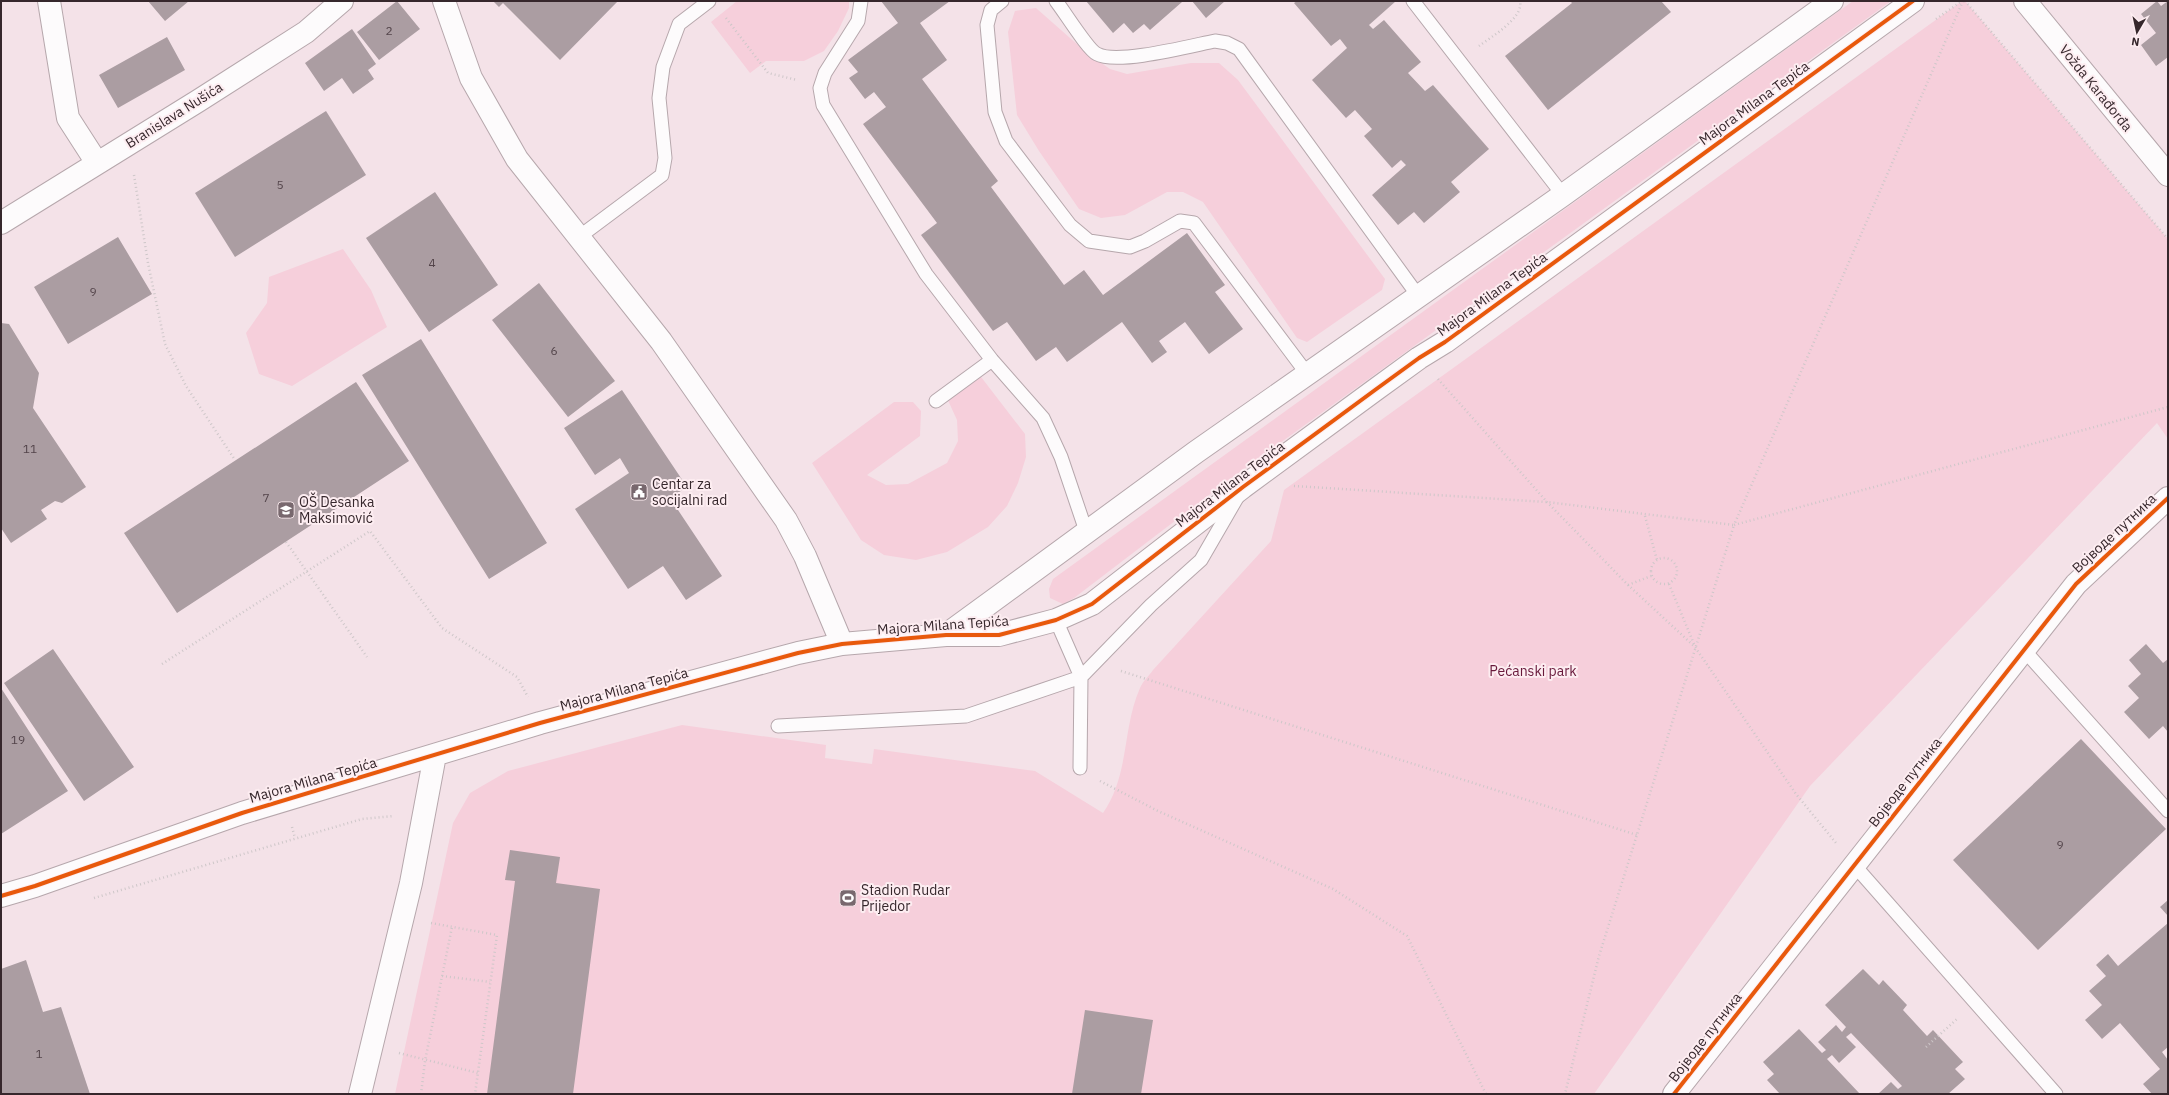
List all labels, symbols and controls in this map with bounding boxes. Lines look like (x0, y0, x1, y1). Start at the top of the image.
north arrow (2117, 12, 2157, 52)
house number: 2 (385, 23, 393, 38)
text: N (2130, 34, 2140, 49)
street label: Vožda Karađorđa (2055, 41, 2137, 135)
street label: Majora Milana Tepića (1695, 57, 1813, 149)
street label: Branislava Nušića (122, 78, 226, 152)
house number: 5 (276, 177, 284, 192)
street label: Majora Milana Tepića (1433, 248, 1551, 340)
house number: 4 (428, 255, 436, 270)
house number: 9 (89, 284, 97, 299)
house number: 6 (550, 343, 558, 358)
street label: Majora Milana Tepića (1172, 437, 1288, 531)
house number: 11 (23, 441, 37, 456)
place label: Centar za socijalni rad (652, 475, 727, 509)
public building icon: Centar za socijalni rad (629, 482, 649, 502)
street label: Војводе путника (2068, 489, 2160, 577)
house number: 7 (262, 490, 270, 505)
place label: OŠ Desanka Maksimović (299, 492, 375, 527)
school or university icon: OŠ Desanka Maksimović (276, 500, 296, 520)
street label: Majora Milana Tepića (877, 611, 1010, 639)
park label: Pećanski park (1489, 662, 1577, 680)
street label: Majora Milana Tepića (558, 663, 691, 715)
house number: 19 (11, 732, 25, 747)
street label: Војводе путника (1864, 733, 1946, 830)
street label: Majora Milana Tepića (247, 753, 379, 807)
house number: 9 (2056, 837, 2064, 852)
place label: Stadion Rudar Prijedor (861, 881, 950, 915)
sports icon: Stadion Rudar Prijedor (838, 888, 858, 908)
street label: Војводе путника (1664, 988, 1746, 1085)
house number: 1 (35, 1046, 43, 1061)

